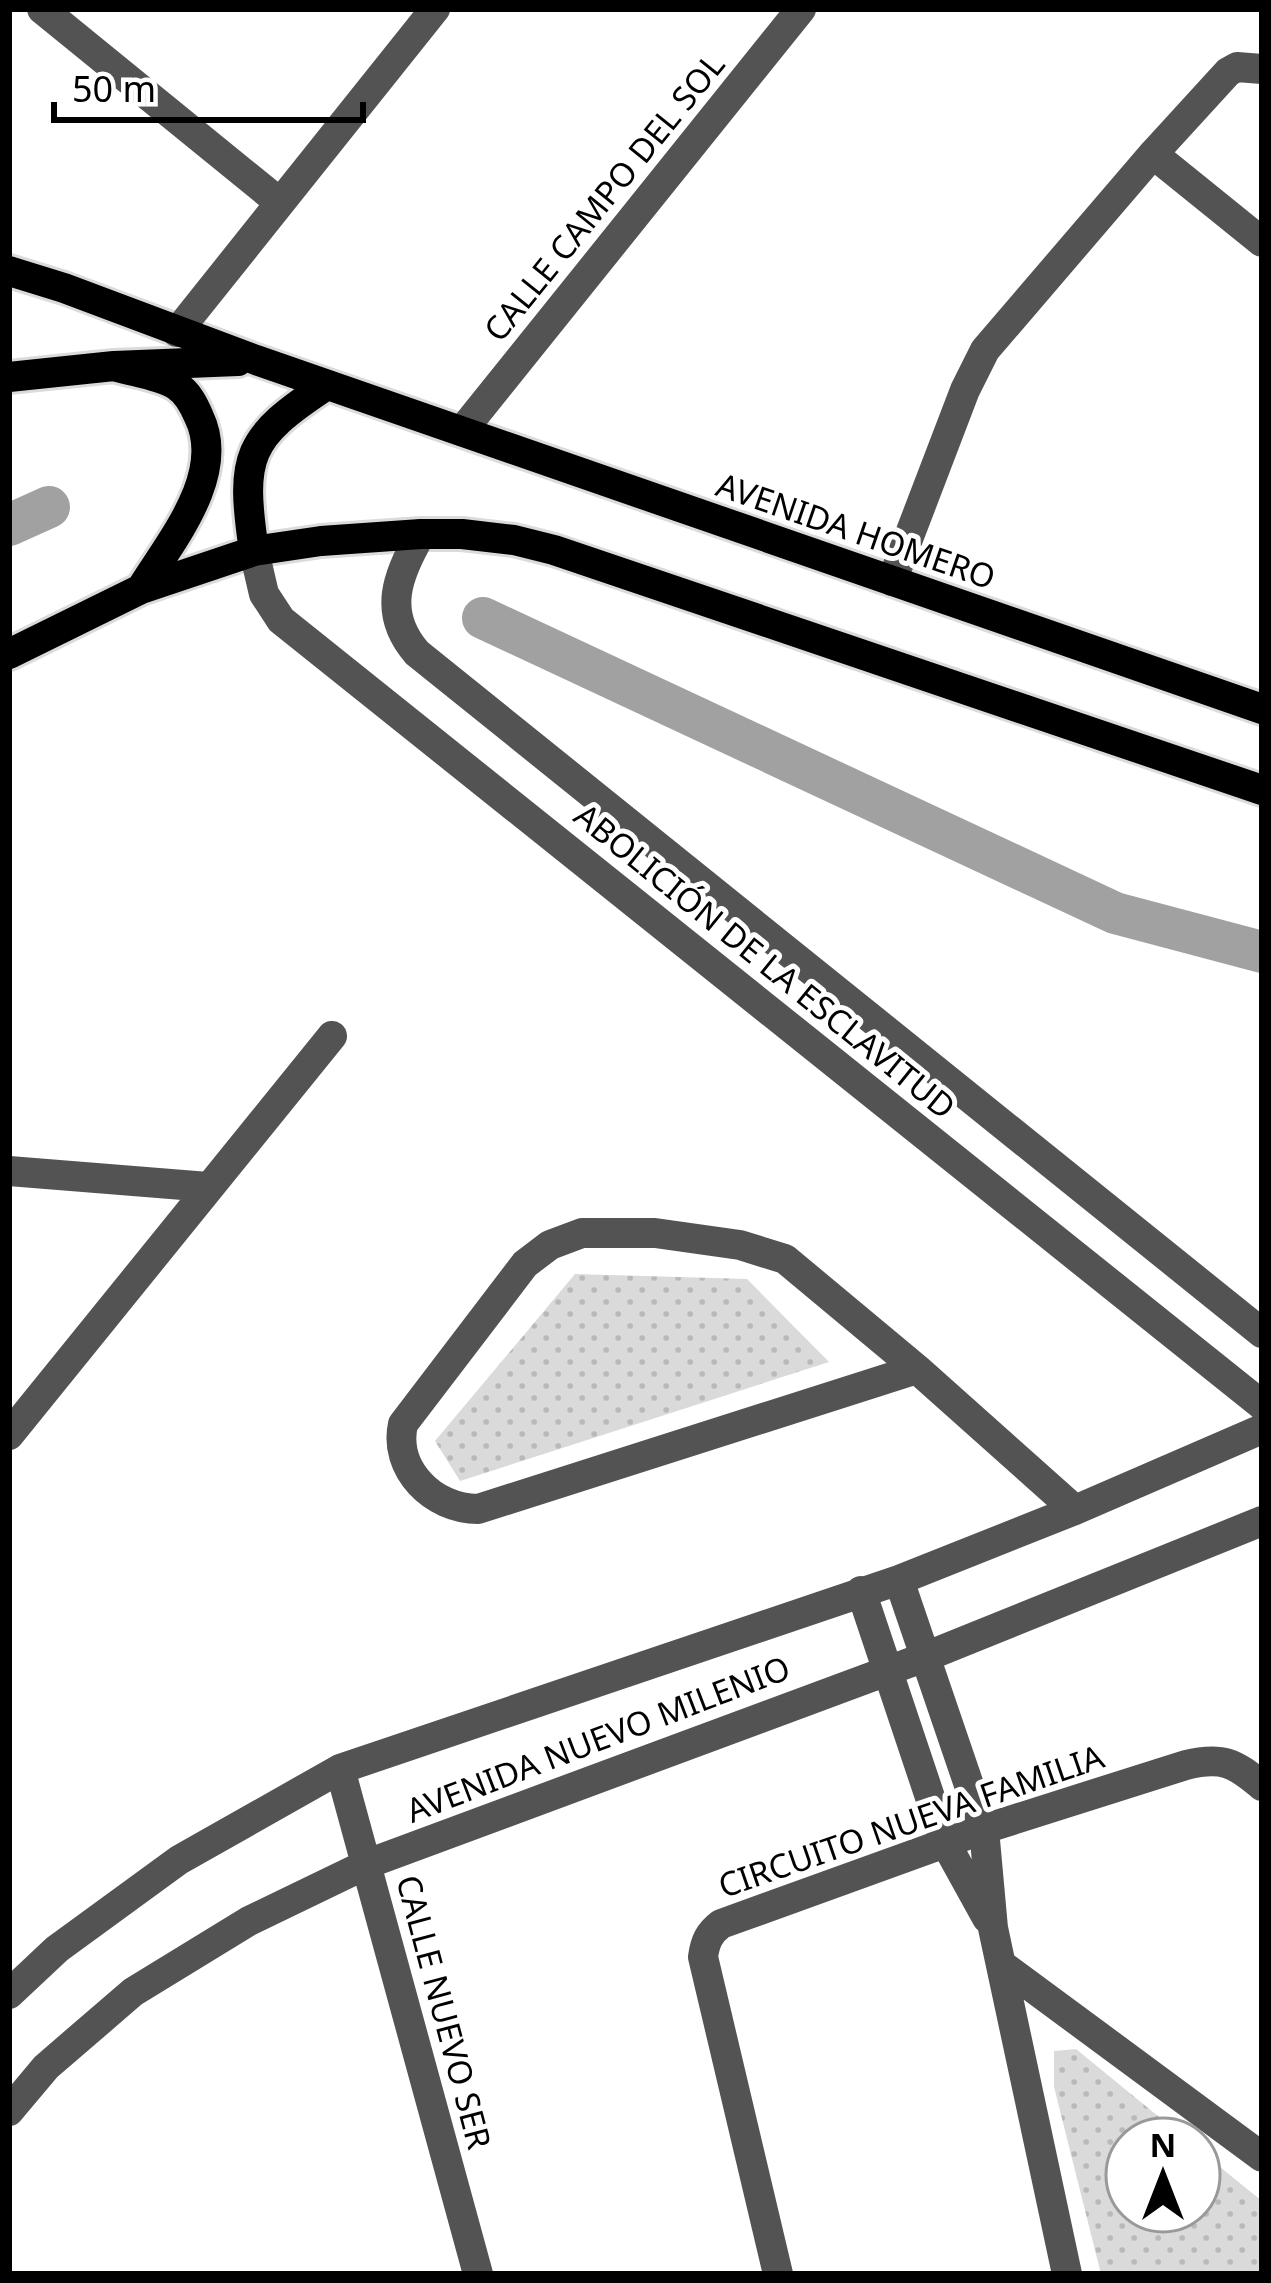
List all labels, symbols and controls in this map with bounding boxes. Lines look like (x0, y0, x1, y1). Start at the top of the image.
street label: CALLE CAMPO DEL SOL (473, 43, 734, 350)
scale bar (54, 48, 363, 122)
text: 50 m (72, 64, 156, 113)
street label: AVENIDA HOMERO (711, 462, 1002, 599)
street label: ABOLICIÓN DE LA ESCLAVITUD (565, 793, 965, 1129)
street label: AVENIDA NUEVO MILENIO (400, 1645, 796, 1833)
street label: CIRCUITO NUEVA FAMILIA (712, 1733, 1110, 1908)
street label: CALLE NUEVO SER (386, 1870, 503, 2154)
north arrow (1103, 2115, 1223, 2235)
text: N (1150, 2122, 1176, 2167)

